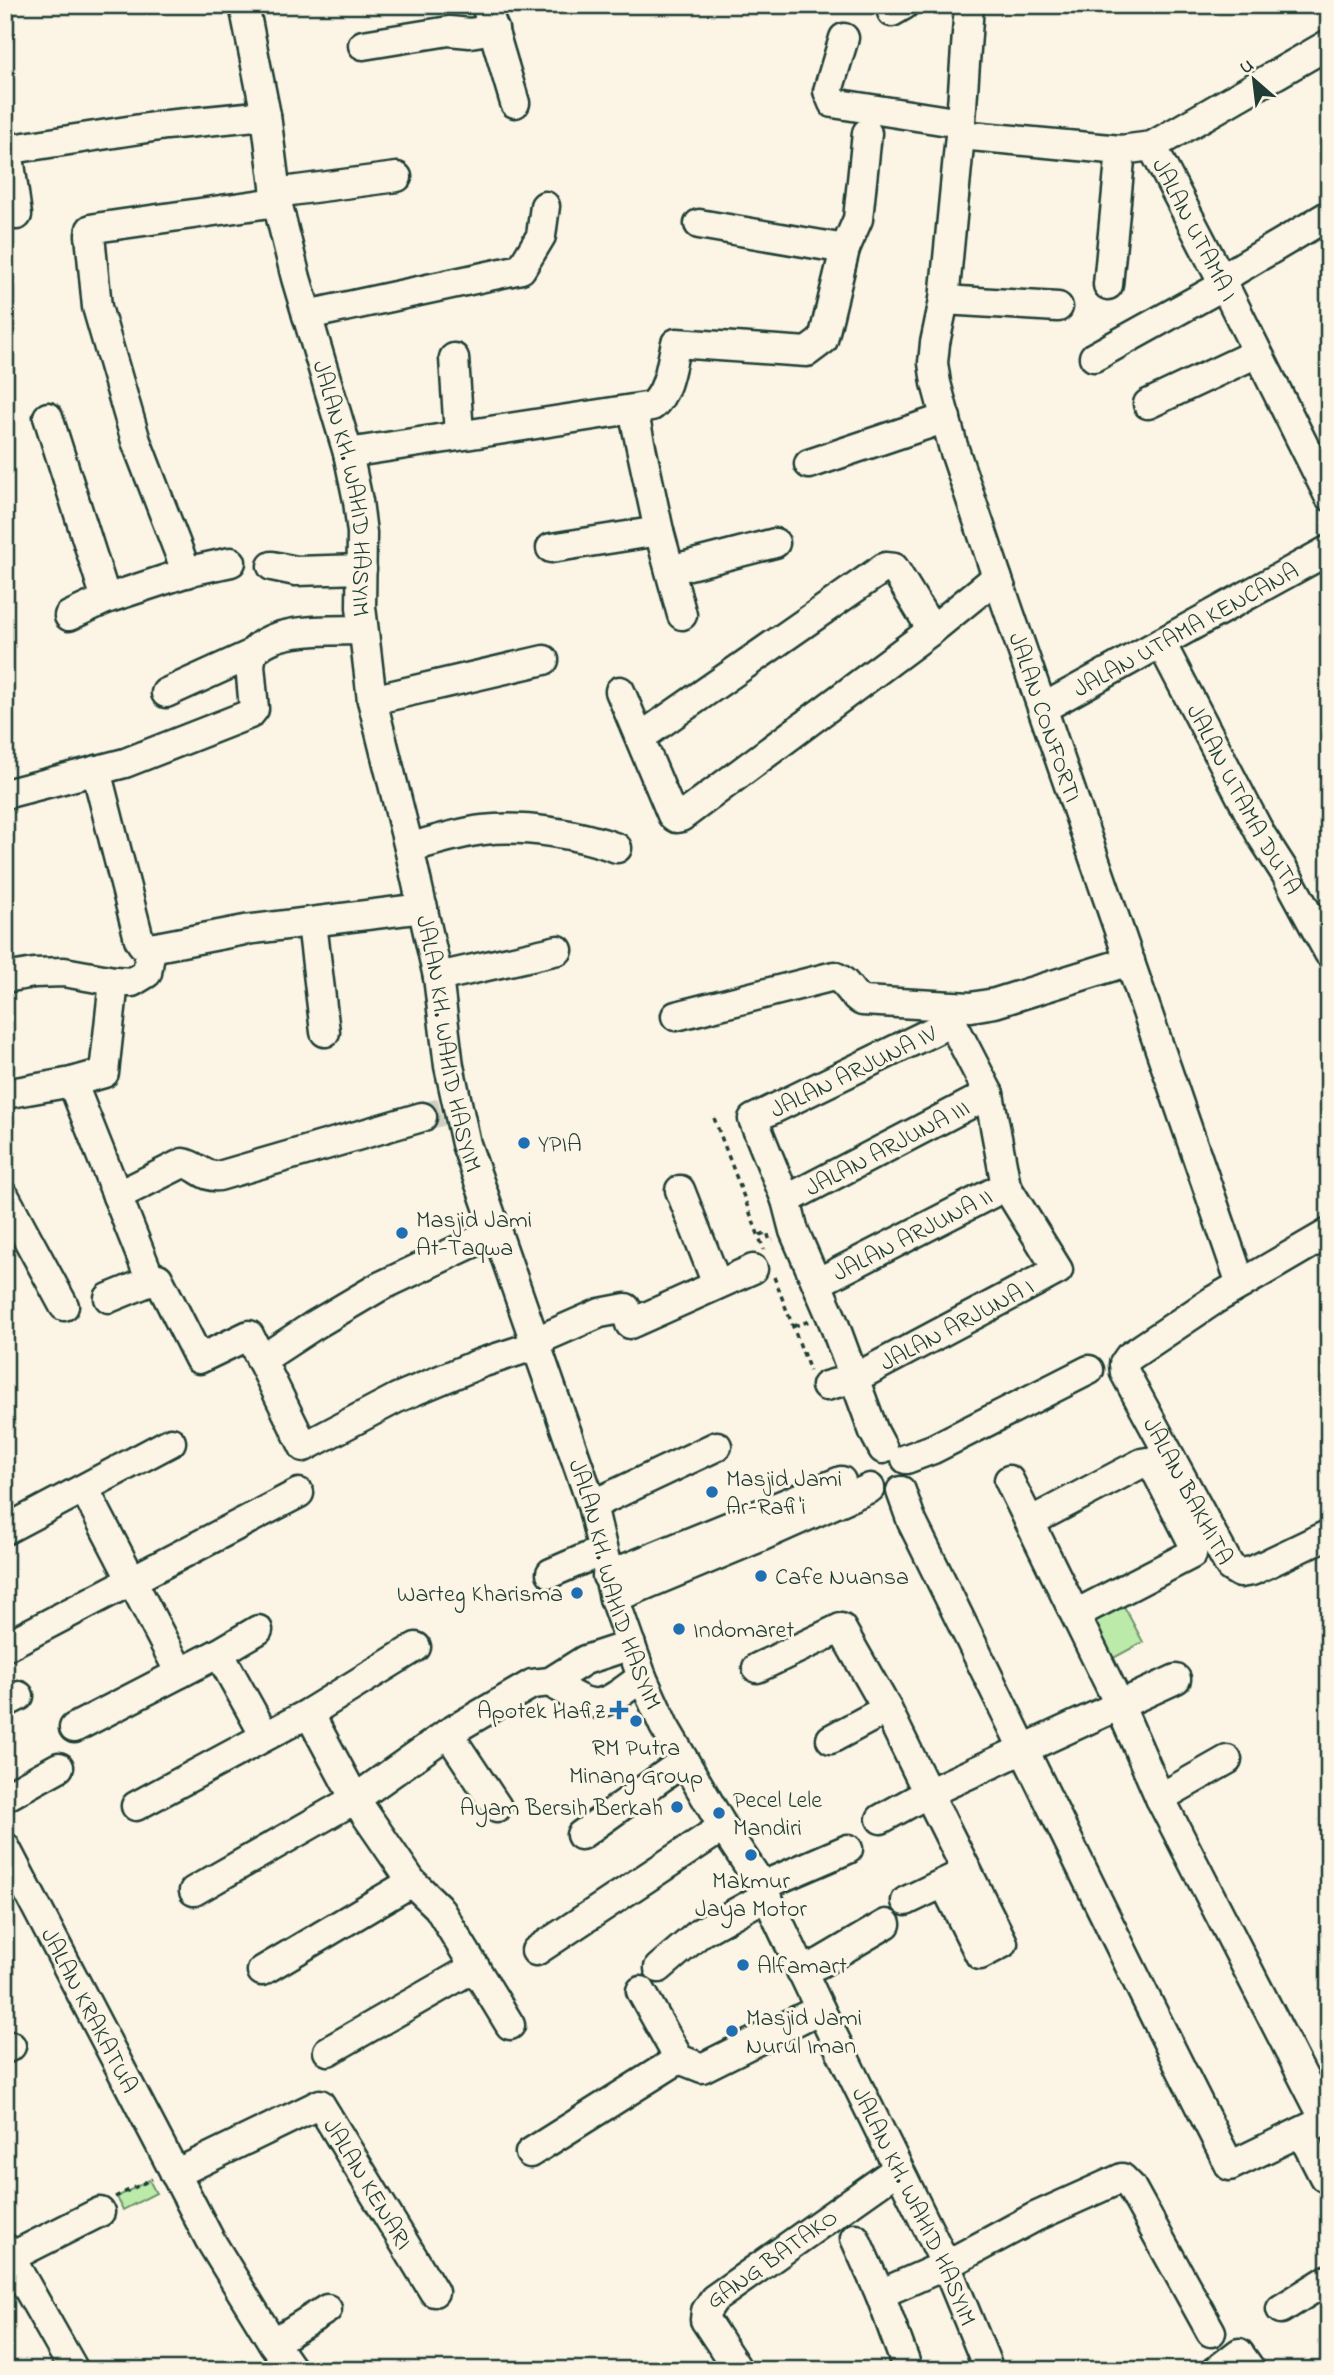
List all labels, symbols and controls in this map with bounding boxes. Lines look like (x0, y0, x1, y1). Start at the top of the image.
north arrow (1218, 46, 1288, 116)
text: U (1236, 52, 1259, 82)
street label: JALAN UTAMA I (1141, 153, 1245, 308)
street label: JALAN KH. WAHID HASYIM (301, 356, 377, 619)
street label: JALAN UTAMA KENCANA (1068, 555, 1306, 708)
street label: JALAN CONFORTI (997, 628, 1088, 808)
street label: JALAN UTAMA DUTA (1176, 699, 1309, 902)
street label: JALAN KH. WAHID HASYIM (405, 912, 490, 1177)
street label: JALAN ARJUNA IV (765, 1017, 944, 1129)
street label: JALAN ARJUNA III (800, 1092, 977, 1207)
place label: YPIA (538, 1128, 582, 1163)
marker: YPIA (516, 1135, 532, 1151)
street label: JALAN ARJUNA II (827, 1181, 999, 1292)
place label: Masjid Jami At-Taqwa (416, 1204, 532, 1267)
marker: Masjid Jami At-Taqwa (394, 1225, 410, 1241)
street label: JALAN ARJUNA I (874, 1271, 1041, 1382)
street label: JALAN BAKHITA (1132, 1412, 1241, 1572)
street label: JALAN KH. WAHID HASYIM (557, 1455, 670, 1716)
place label: Masjid Jami Ar-Rafi'i (726, 1463, 842, 1526)
marker: Masjid Jami Ar-Rafi'i (704, 1484, 720, 1500)
place label: Cafe Nuansa (775, 1561, 909, 1596)
marker: Cafe Nuansa (753, 1568, 769, 1584)
place label: Warteg Kharisma (397, 1578, 563, 1613)
marker: Warteg Kharisma (569, 1585, 585, 1601)
place label: Indomaret (693, 1614, 794, 1649)
marker: Indomaret (671, 1621, 687, 1637)
place label: Apotek Hafiz (477, 1695, 606, 1730)
marker: Apotek Hafiz (611, 1702, 627, 1718)
marker: RM Putra Minang Group (628, 1713, 644, 1729)
place label: RM Putra Minang Group (569, 1732, 703, 1795)
place label: Pecel Lele Mandiri (733, 1784, 822, 1847)
place label: Ayam Bersih Berkah (460, 1792, 663, 1828)
marker: Ayam Bersih Berkah (669, 1799, 685, 1815)
marker: Pecel Lele Mandiri (711, 1805, 727, 1821)
marker: Makmur Jaya Motor (743, 1847, 759, 1863)
place label: Makmur Jaya Motor (695, 1865, 808, 1929)
street label: JALAN KRAKATUA (30, 1922, 146, 2100)
place label: Alfamart (757, 1950, 847, 1985)
marker: Alfamart (735, 1957, 751, 1973)
place label: Masjid Jami Nurul Iman (746, 2002, 862, 2065)
marker: Masjid Jami Nurul Iman (724, 2023, 740, 2039)
street label: JALAN KH. WAHID HASYIM (841, 2082, 984, 2332)
street label: JALAN KENARI (313, 2112, 420, 2257)
street label: GANG BATAKO (700, 2202, 846, 2319)

